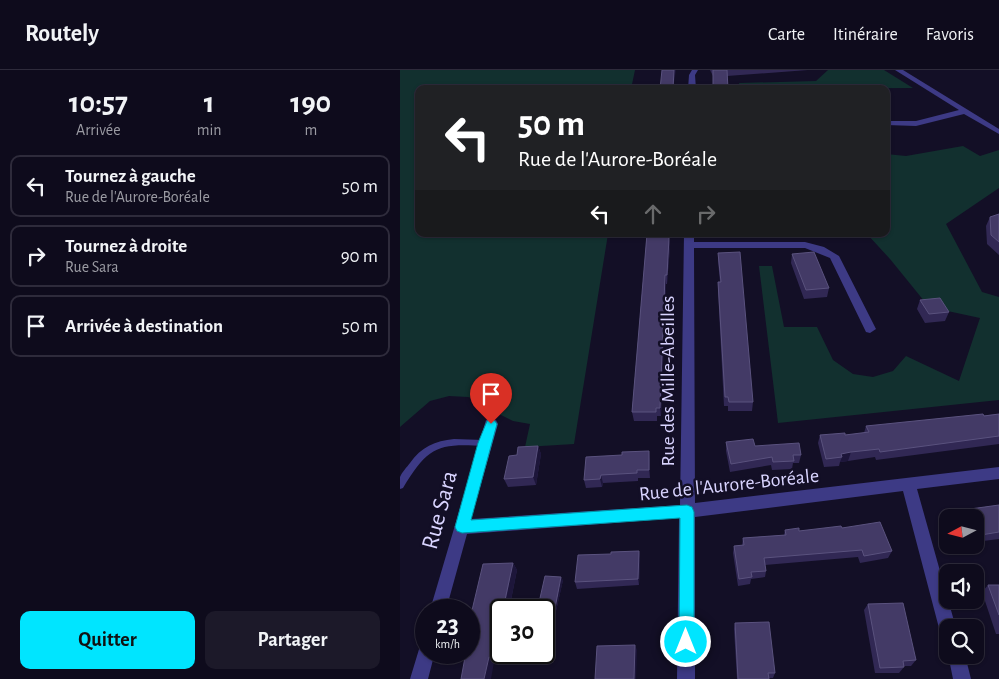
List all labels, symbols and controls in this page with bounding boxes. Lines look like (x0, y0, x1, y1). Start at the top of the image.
text: Routely (25, 22, 99, 46)
text: Carte (768, 26, 805, 44)
text: Itinéraire (833, 26, 898, 44)
text: Favoris (926, 26, 974, 44)
text: 10:57 (69, 88, 128, 118)
text: 1 (204, 88, 215, 118)
text: 190 (290, 88, 331, 118)
icon: left (435, 105, 500, 170)
text: 50 m (518, 107, 585, 142)
text: Arrivée (76, 122, 121, 138)
text: min (197, 122, 222, 138)
text: m (304, 122, 317, 138)
text: Rue de l'Aurore-Boréale (518, 148, 717, 170)
text: Tournez à gauche (65, 167, 196, 186)
icon: left (22, 172, 50, 200)
text: 50 m (342, 177, 378, 196)
text: Rue de l'Aurore-Boréale (65, 189, 210, 205)
icon: left (586, 200, 614, 228)
icon: ahead (639, 200, 667, 228)
icon: right (692, 200, 720, 228)
text: Tournez à droite (65, 237, 187, 256)
icon: right (22, 242, 50, 270)
text: 90 m (341, 247, 378, 266)
text: Rue Sara (65, 259, 119, 275)
street label: Rue des Mille-Abeilles (658, 296, 678, 466)
icon: arrive (22, 312, 50, 340)
text: Arrivée à destination (65, 317, 223, 336)
text: 50 m (342, 317, 378, 336)
pin (470, 373, 512, 424)
icon: arrive (477, 380, 505, 408)
street label: Rue de l'Aurore-Boréale (638, 466, 820, 504)
street label: Rue Sara (418, 468, 462, 552)
north arrow (939, 509, 984, 554)
map controls (939, 509, 984, 664)
button: sound (939, 564, 984, 609)
speed limit sign: 30 (490, 599, 555, 664)
button: Quitter (20, 611, 195, 669)
button: Partager (205, 611, 380, 669)
text: 23 (436, 613, 459, 638)
position arrow (659, 615, 711, 667)
button: search (939, 619, 984, 664)
text: km/h (435, 638, 460, 650)

